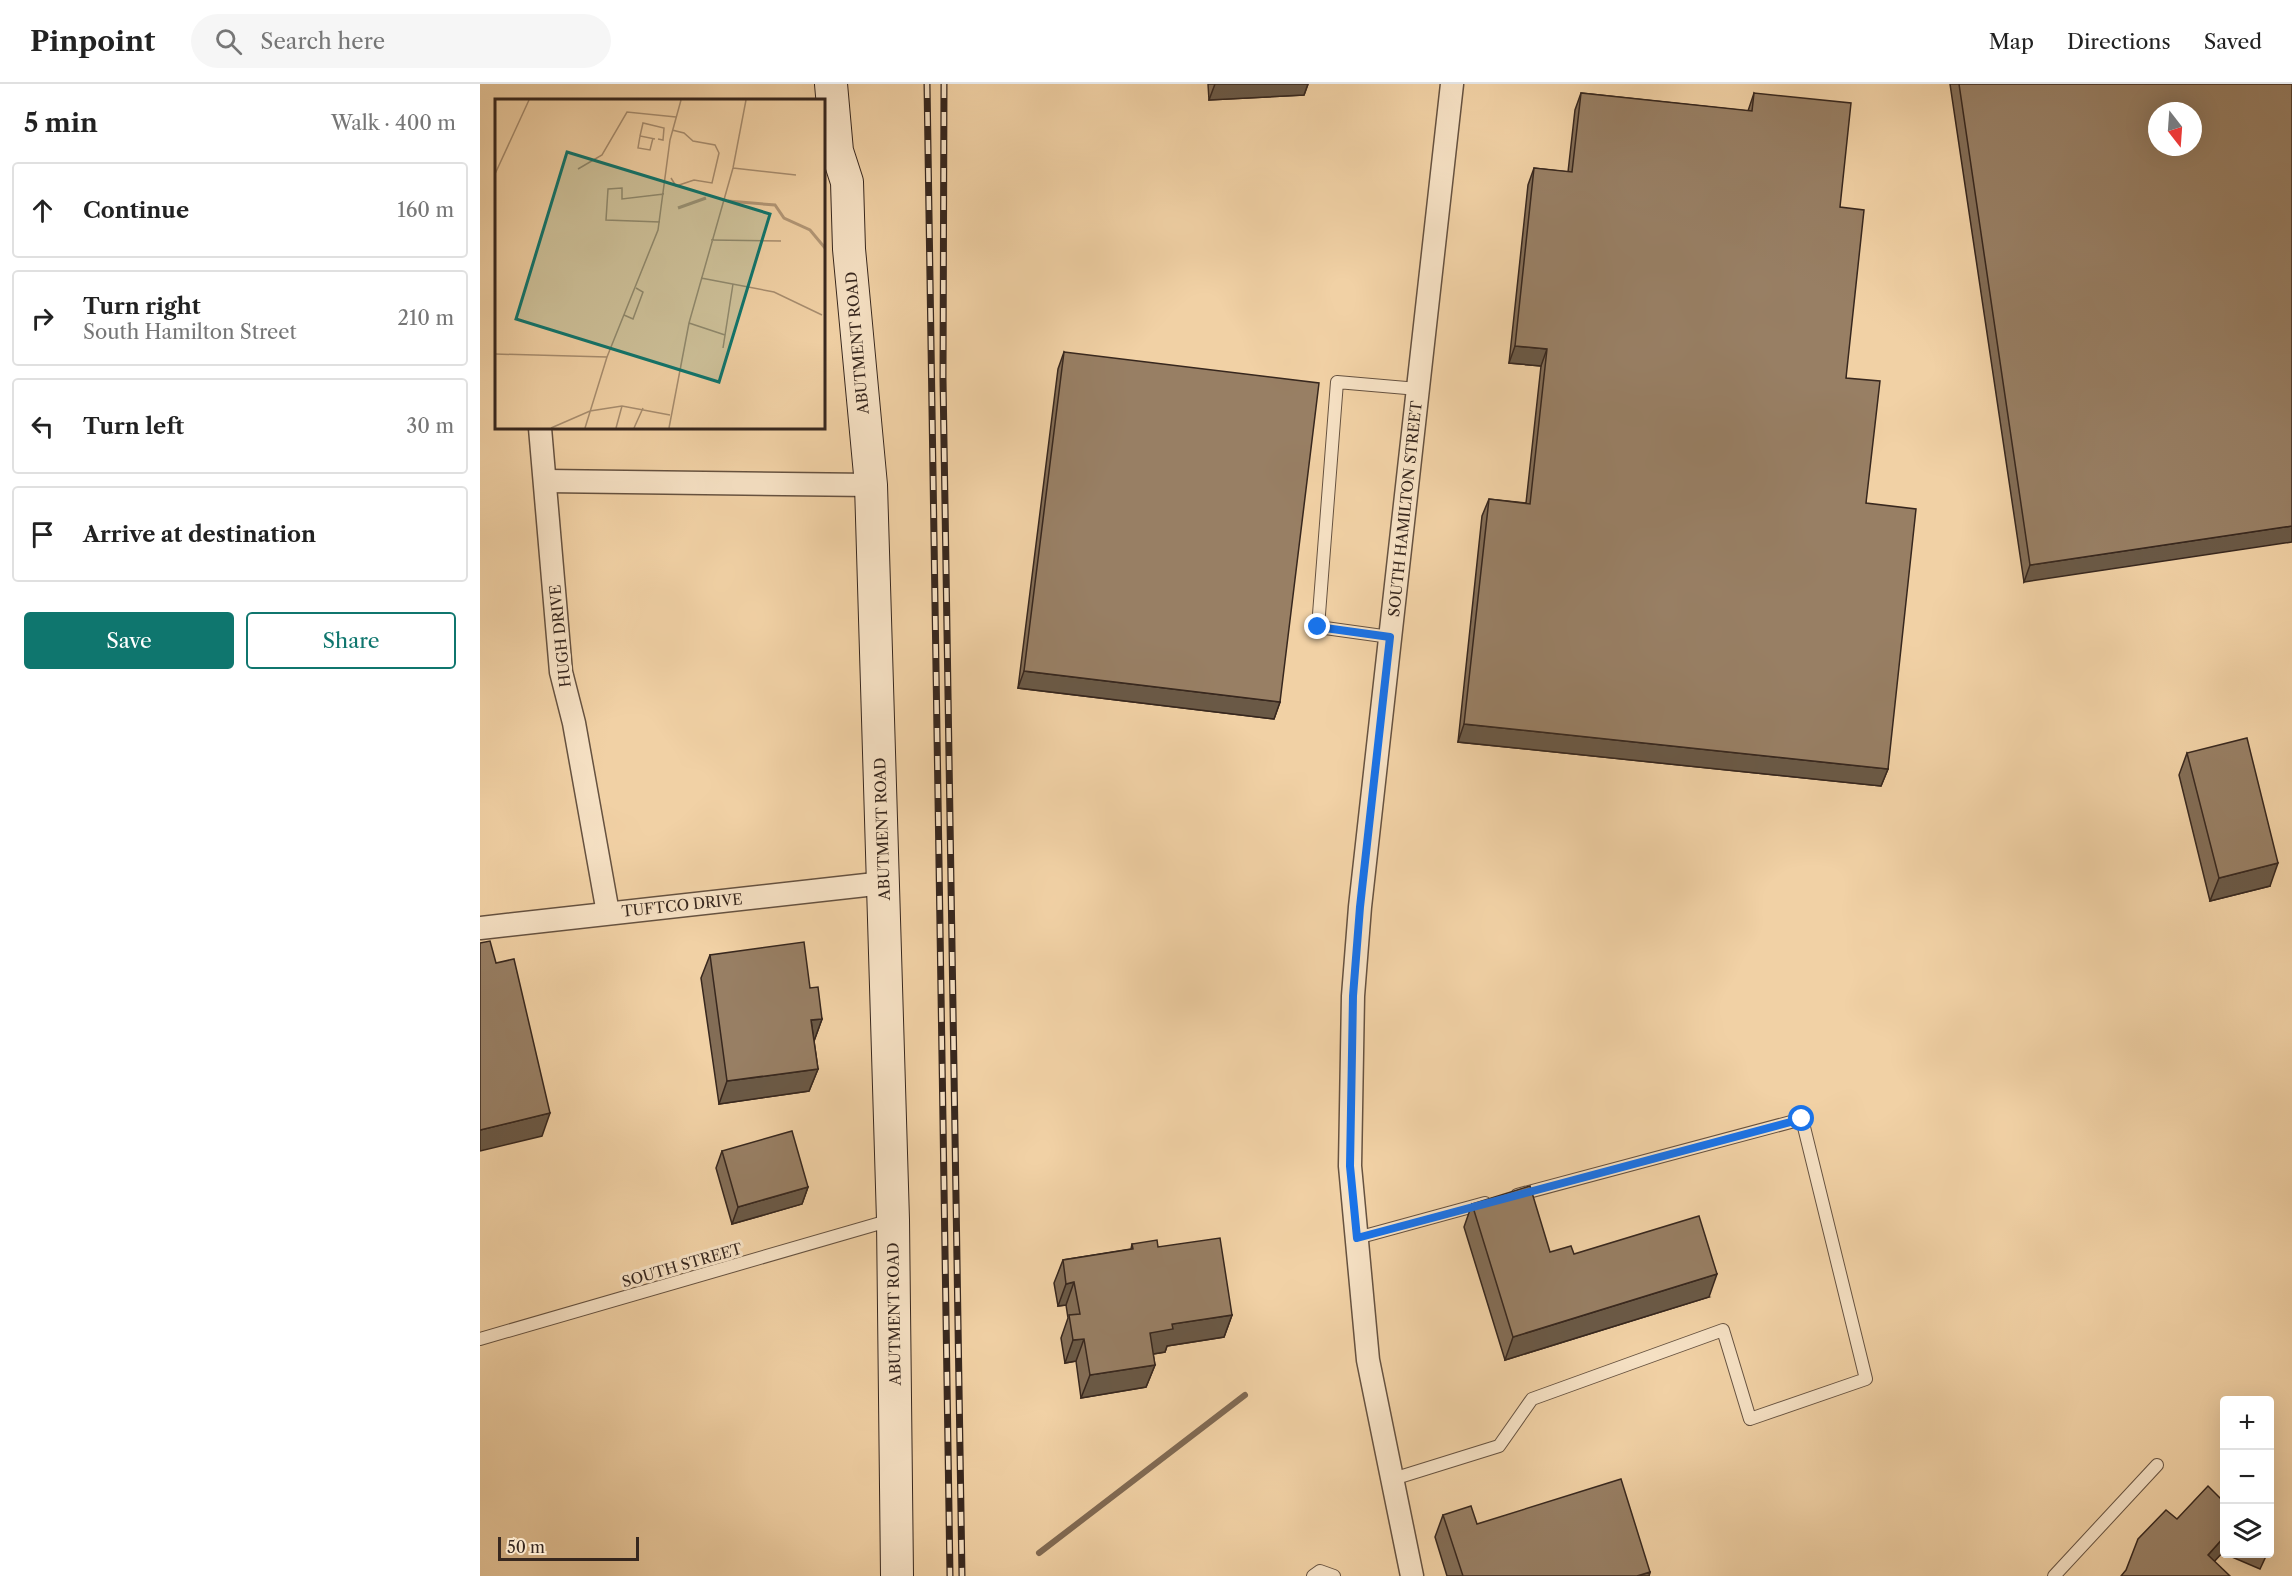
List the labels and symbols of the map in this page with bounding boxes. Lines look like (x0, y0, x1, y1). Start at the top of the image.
inset map (495, 99, 825, 429)
north arrow (2148, 102, 2202, 156)
street label: ABUTMENT ROAD (841, 271, 873, 416)
street label: SOUTH HAMILTON STREET (1384, 399, 1426, 618)
street label: HUGH DRIVE (545, 584, 575, 688)
route end (1304, 613, 1330, 639)
street label: ABUTMENT ROAD (870, 757, 894, 902)
street label: TUFTCO DRIVE (621, 889, 743, 921)
route start (1788, 1105, 1814, 1131)
street label: SOUTH STREET (620, 1239, 745, 1291)
street label: ABUTMENT ROAD (883, 1242, 905, 1387)
scale bar (498, 1534, 639, 1562)

